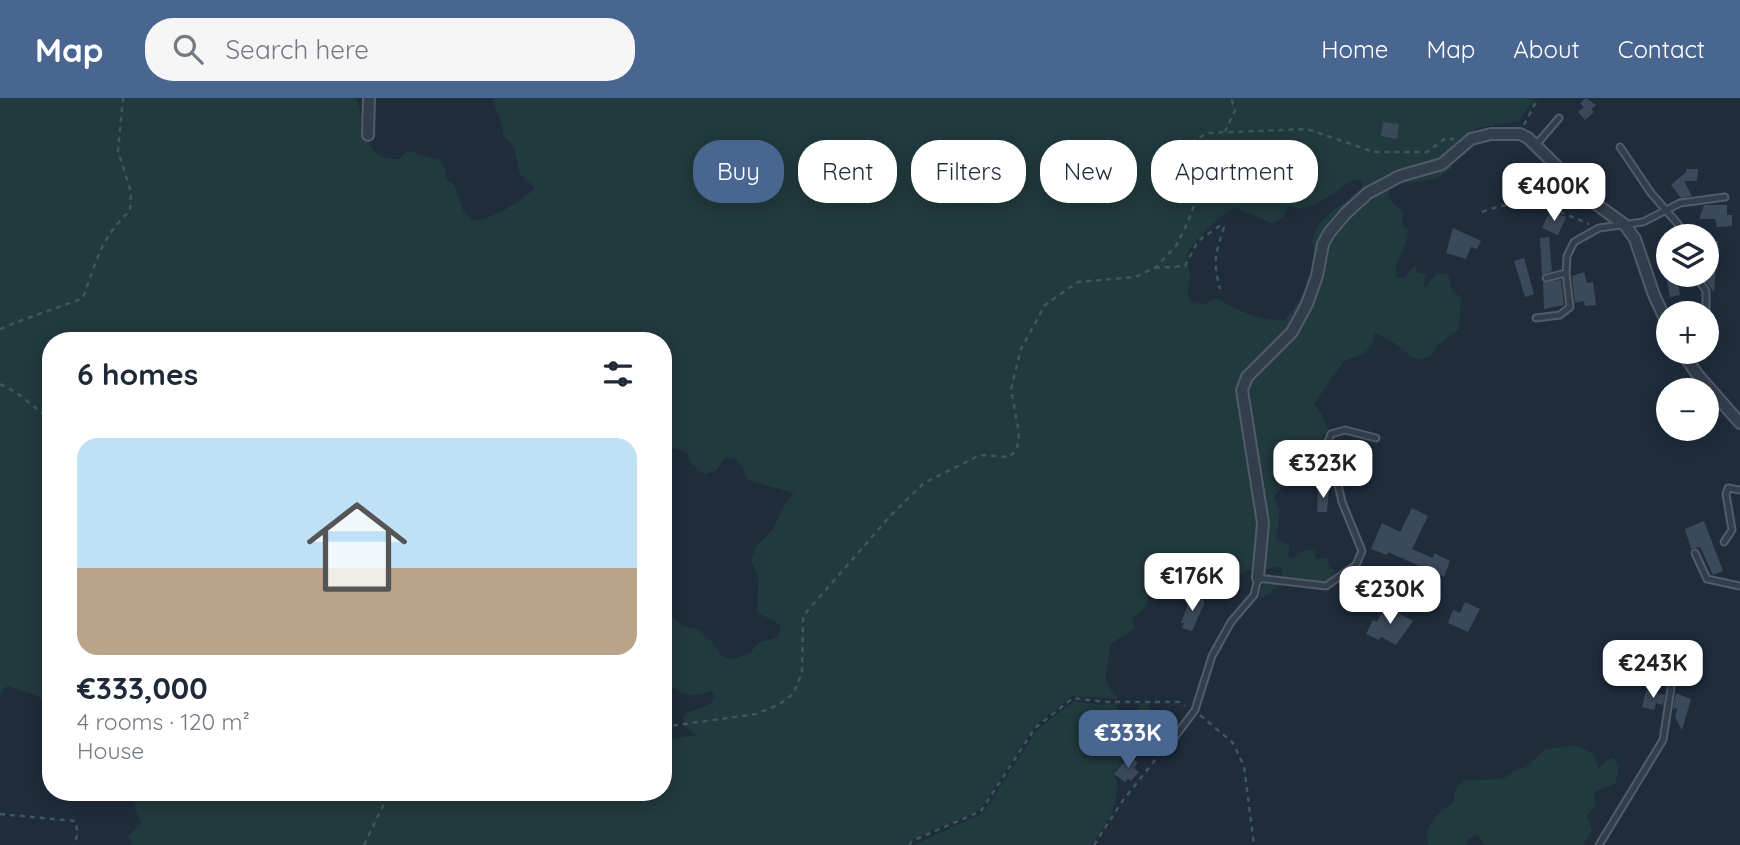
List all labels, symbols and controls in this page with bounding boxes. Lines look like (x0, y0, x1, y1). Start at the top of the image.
search box (145, 18, 635, 81)
text: Map (35, 29, 103, 70)
icon: search (169, 30, 207, 68)
text: Search here (225, 33, 369, 66)
text: Home (1321, 34, 1388, 64)
text: Map (1426, 34, 1475, 64)
text: About (1513, 34, 1580, 64)
text: Contact (1618, 34, 1705, 64)
chip: Buy (693, 140, 784, 203)
chip: Rent (798, 140, 897, 203)
chip: Filters (911, 140, 1026, 203)
chip: New (1040, 140, 1137, 203)
chip: Apartment (1151, 140, 1318, 203)
pin: €400K (1505, 164, 1603, 223)
text: €400K (1518, 171, 1590, 200)
map controls (1656, 224, 1719, 441)
button: layers (1656, 224, 1719, 287)
button: + (1656, 301, 1719, 364)
text: 6 homes (77, 355, 198, 393)
icon: filters (599, 355, 637, 393)
button: − (1656, 378, 1719, 441)
pin: €323K (1274, 440, 1372, 500)
text: €323K (1289, 448, 1357, 477)
icon: home (294, 484, 420, 610)
pin: €176K (1143, 554, 1241, 613)
text: €176K (1160, 561, 1224, 590)
pin: €230K (1341, 566, 1439, 626)
text: €230K (1355, 574, 1425, 603)
pin: €243K (1604, 640, 1702, 700)
text: €243K (1619, 648, 1687, 677)
text: €333,000 (77, 669, 208, 707)
text: 4 rooms · 120 m² (77, 707, 250, 736)
pin: €333K (1079, 710, 1177, 770)
text: €333K (1095, 718, 1161, 747)
text: House (77, 736, 144, 765)

